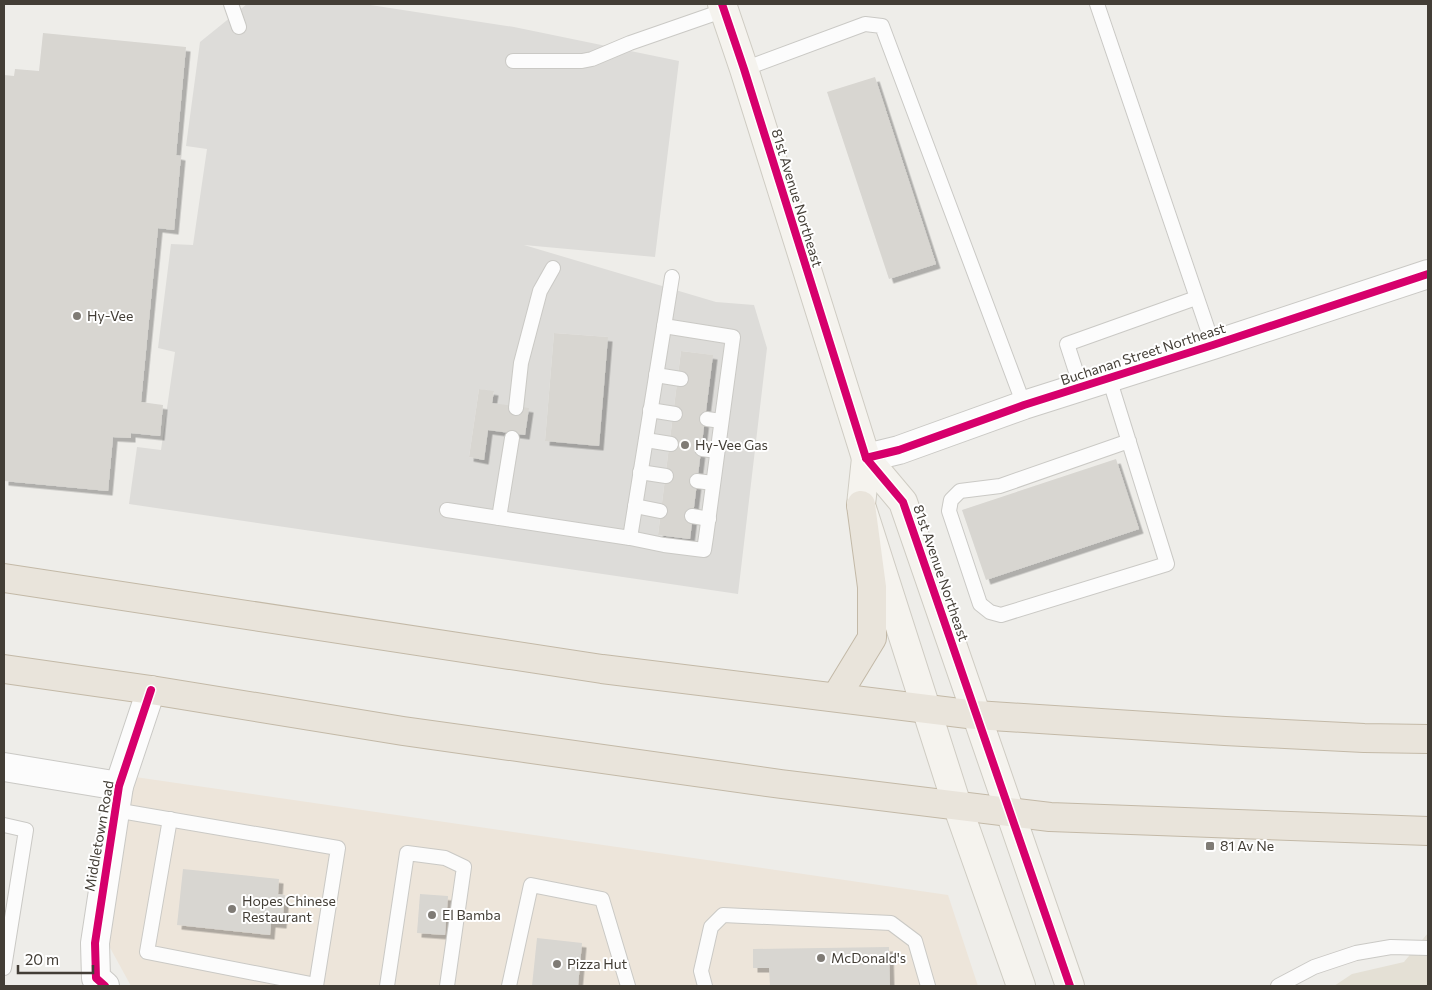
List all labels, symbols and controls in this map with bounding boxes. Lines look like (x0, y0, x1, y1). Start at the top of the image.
street label: 81st Avenue Northeast (768, 127, 827, 269)
place label: Hy-Vee (87, 307, 133, 324)
marker: Hy-Vee (71, 310, 83, 322)
street label: Buchanan Street Northeast (1058, 319, 1228, 388)
place label: Hy-Vee Gas (695, 436, 768, 453)
marker: Hy-Vee Gas (679, 439, 691, 451)
street label: 81st Avenue Northeast (910, 502, 973, 644)
street label: Middletown Road (80, 779, 117, 893)
place label: 81 Av Ne (1220, 837, 1274, 854)
marker: 81 Av Ne (1204, 840, 1216, 852)
place label: Hopes Chinese Restaurant (242, 892, 336, 925)
marker: Hopes Chinese Restaurant (226, 903, 238, 915)
place label: El Bamba (442, 906, 501, 923)
marker: El Bamba (426, 909, 438, 921)
scale bar (18, 942, 92, 974)
place label: McDonald's (831, 949, 906, 966)
text: 20 m (25, 950, 59, 968)
marker: McDonald's (815, 952, 827, 964)
place label: Pizza Hut (567, 955, 628, 972)
marker: Pizza Hut (551, 958, 563, 970)

